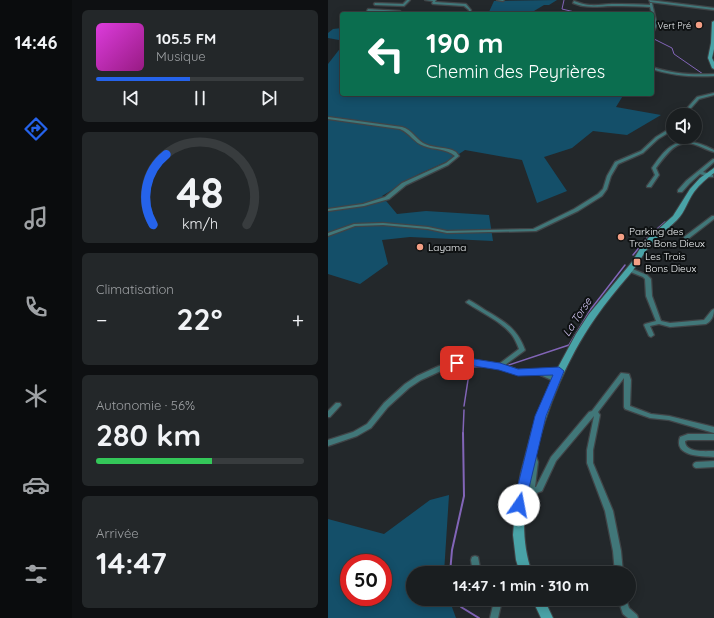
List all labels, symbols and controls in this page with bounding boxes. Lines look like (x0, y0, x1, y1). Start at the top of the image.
place label: Vert Pré (657, 20, 691, 31)
marker: Vert Pré (694, 20, 704, 30)
text: 190 m (426, 25, 504, 60)
icon: left (360, 28, 412, 80)
text: 105.5 FM (156, 29, 216, 48)
text: 14:46 (14, 31, 58, 54)
text: Musique (156, 48, 206, 64)
text: Chemin des Peyrières (426, 60, 605, 83)
icon: previous (120, 87, 142, 109)
icon: pause (189, 87, 211, 109)
icon: next (258, 87, 280, 109)
map controls (666, 108, 702, 144)
button: sound (666, 108, 702, 144)
icon: directions (22, 115, 50, 143)
text: 48 (176, 166, 224, 218)
icon: music (22, 204, 50, 232)
text: km/h (182, 215, 218, 233)
place label: Parking des Trois Bons Dieux (629, 225, 705, 250)
marker: Parking des Trois Bons Dieux (616, 232, 626, 242)
place label: Layama (428, 241, 466, 254)
marker: Layama (415, 242, 425, 252)
place label: Les Trois Bons Dieux (645, 250, 696, 275)
marker: Les Trois Bons Dieux (632, 257, 642, 267)
text: Climatisation (96, 281, 174, 297)
icon: phone (22, 293, 50, 321)
water label: La Torse (559, 294, 595, 339)
text: 22° (177, 300, 222, 338)
text: − (96, 306, 107, 334)
text: + (292, 306, 304, 334)
pin (440, 346, 474, 380)
icon: arrive (446, 352, 468, 374)
icon: climate (22, 382, 50, 410)
text: Autonomie · 56% (96, 397, 195, 413)
text: 280 km (96, 416, 201, 454)
icon: car (22, 471, 50, 499)
position arrow (498, 484, 540, 526)
text: Arrivée (96, 525, 139, 541)
text: 14:47 (96, 544, 167, 582)
speed limit sign: 50 (340, 554, 392, 606)
icon: filters (22, 560, 50, 588)
text: 14:47 · 1 min · 310 m (453, 576, 589, 595)

